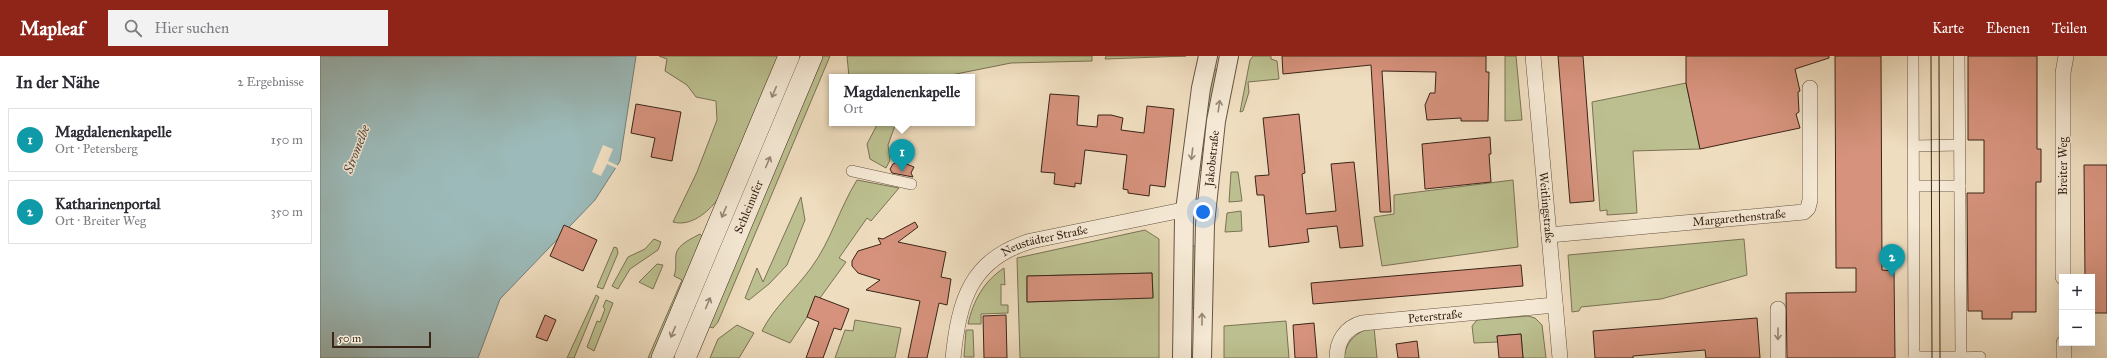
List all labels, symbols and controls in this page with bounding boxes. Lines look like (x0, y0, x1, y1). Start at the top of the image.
search box (108, 10, 388, 46)
text: Mapleaf (20, 17, 84, 40)
icon: search (122, 17, 144, 39)
text: Hier suchen (154, 19, 229, 37)
text: Karte (1932, 20, 1964, 37)
text: Ebenen (1986, 20, 2030, 37)
text: Teilen (2052, 20, 2087, 37)
text: In der Nähe (16, 72, 100, 93)
text: 2 Ergebnisse (237, 74, 304, 90)
popup (829, 74, 975, 126)
text: Magdalenenkapelle (844, 83, 960, 101)
one-way arrow (770, 86, 777, 98)
one-way arrow (1215, 100, 1223, 113)
text: Ort (844, 101, 863, 117)
water label: Stromelbe (340, 122, 374, 177)
text: Magdalenenkapelle (55, 123, 172, 141)
street label: Jakobstraße (1202, 130, 1222, 189)
text: 1 (27, 132, 33, 148)
text: 150 m (271, 132, 303, 148)
street label: Breiter Weg (2056, 136, 2071, 195)
pin: 1 (889, 139, 915, 172)
text: Ort · Petersberg (55, 141, 138, 157)
one-way arrow (1189, 147, 1196, 160)
one-way arrow (764, 157, 772, 169)
street label: Weitlingstraße (1536, 171, 1557, 244)
street label: Schleinufer (731, 178, 766, 236)
text: Katharinenportal (55, 195, 161, 213)
your location (1193, 202, 1213, 222)
text: 2 (27, 204, 33, 220)
text: 350 m (270, 204, 303, 220)
one-way arrow (719, 205, 727, 217)
street label: Margarethenstraße (1692, 207, 1787, 229)
text: Ort · Breiter Weg (55, 213, 146, 229)
street label: Neustädter Straße (999, 223, 1089, 259)
pin: 2 (1879, 244, 1905, 277)
map controls (2059, 274, 2095, 346)
button: + (2059, 274, 2095, 310)
one-way arrow (705, 298, 713, 310)
street label: Peterstraße (1407, 307, 1463, 326)
button: − (2059, 310, 2095, 346)
one-way arrow (1199, 313, 1206, 326)
one-way arrow (669, 325, 677, 337)
one-way arrow (1774, 327, 1782, 340)
scale bar (332, 330, 431, 349)
text: 50 m (338, 332, 361, 345)

